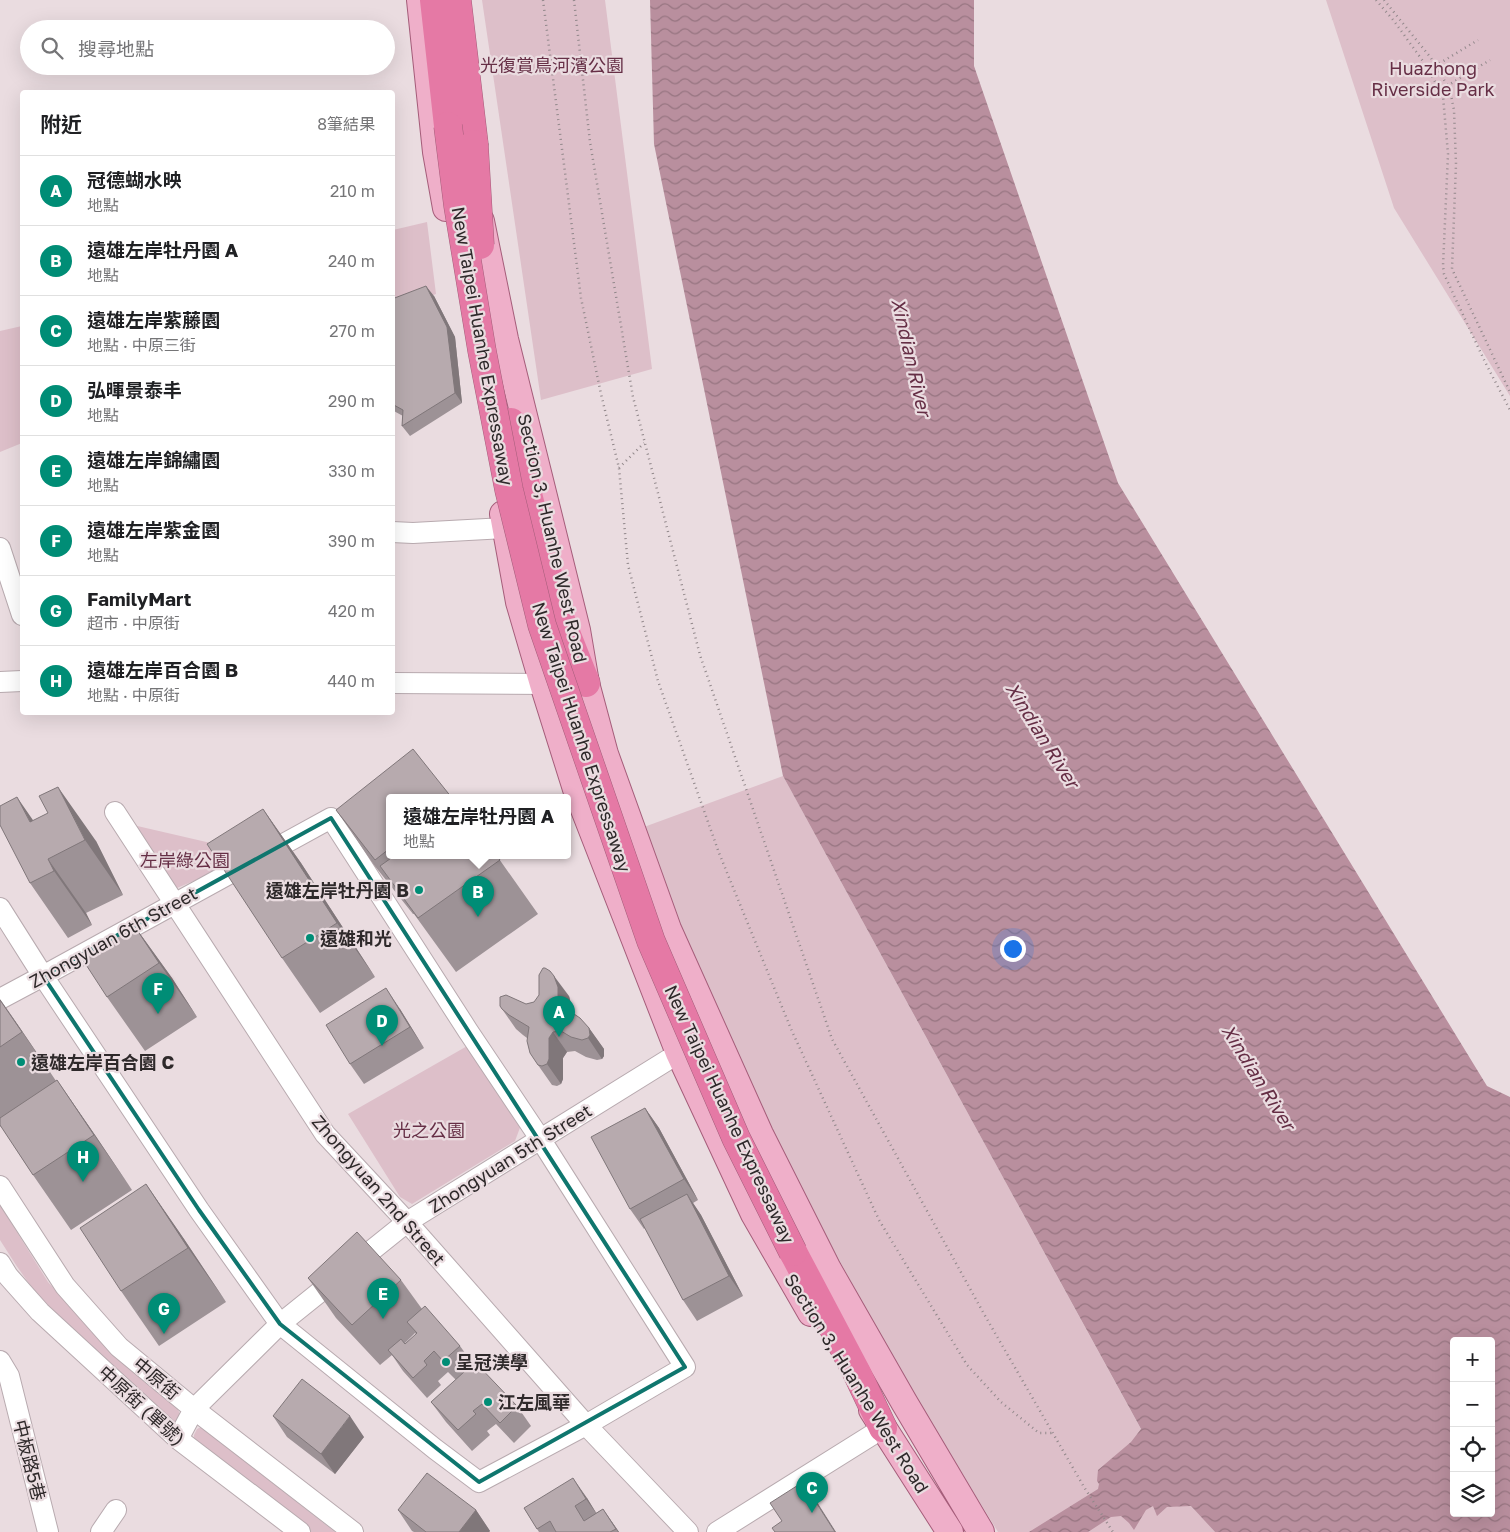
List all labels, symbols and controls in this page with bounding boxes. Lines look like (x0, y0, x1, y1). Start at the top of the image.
search box (20, 20, 395, 75)
icon: search (38, 34, 66, 62)
text: 搜尋地點 (78, 37, 154, 60)
park label: 光復賞鳥河濱公園 (480, 54, 624, 76)
park label: Huazhong Riverside Park (1371, 57, 1495, 100)
text: 附近 (40, 111, 82, 137)
text: 8筆結果 (317, 114, 375, 134)
text: 冠德蝴水映 (87, 168, 182, 191)
text: A (50, 181, 62, 201)
text: 210 m (330, 181, 375, 201)
text: 地點 (87, 195, 119, 215)
street label: New Taipei Huanhe Expressaway (448, 205, 518, 487)
text: 遠雄左岸牡丹園 A (87, 238, 238, 261)
text: B (50, 251, 62, 271)
text: 240 m (328, 251, 375, 271)
text: 地點 (87, 265, 119, 285)
water label: Xindian River (887, 296, 937, 421)
text: 遠雄左岸紫藤園 (87, 308, 220, 331)
text: C (50, 321, 62, 341)
text: 270 m (329, 321, 375, 341)
text: 地點 · 中原三街 (87, 335, 196, 355)
text: 弘暉景泰丰 (87, 378, 182, 401)
text: D (50, 391, 62, 411)
text: 290 m (328, 391, 375, 411)
text: 地點 (87, 405, 119, 425)
street label: Section 3, Huanhe West Road (514, 411, 592, 665)
text: 遠雄左岸錦繡園 (87, 448, 220, 471)
text: E (51, 461, 61, 481)
text: 330 m (328, 461, 375, 481)
text: 地點 (87, 475, 119, 495)
text: 遠雄左岸紫金園 (87, 518, 220, 541)
text: F (51, 531, 61, 551)
text: 390 m (328, 531, 375, 551)
text: 地點 (87, 545, 119, 565)
text: FamilyMart (87, 587, 191, 610)
street label: New Taipei Huanhe Expressaway (528, 599, 636, 875)
text: G (50, 601, 62, 621)
text: 420 m (328, 601, 375, 621)
text: 超市 · 中原街 (87, 613, 180, 633)
text: 遠雄左岸百合園 B (87, 658, 238, 681)
text: H (50, 671, 62, 691)
text: 440 m (327, 671, 375, 691)
water label: Xindian River (1001, 678, 1086, 794)
text: 地點 · 中原街 (87, 685, 180, 705)
popup (386, 794, 571, 859)
text: 遠雄左岸牡丹園 A (403, 804, 554, 827)
text: 地點 (403, 831, 435, 851)
park label: 左岸綠公園 (140, 849, 230, 871)
pin: B (462, 876, 494, 917)
place label: 遠雄左岸牡丹園 B (266, 879, 409, 901)
street label: Zhongyuan 6th Street (25, 882, 201, 992)
marker: 遠雄左岸牡丹園 B (413, 884, 425, 896)
place label: 遠雄和光 (320, 927, 392, 949)
marker: 遠雄和光 (304, 932, 316, 944)
your location (1000, 936, 1026, 962)
pin: F (142, 973, 174, 1014)
street label: New Taipei Huanhe Expressaway (660, 981, 800, 1247)
pin: A (543, 996, 575, 1037)
pin: D (366, 1005, 398, 1046)
water label: Xindian River (1217, 1020, 1302, 1136)
place label: 遠雄左岸百合園 C (31, 1051, 174, 1073)
marker: 遠雄左岸百合園 C (15, 1056, 27, 1068)
street label: Zhongyuan 5th Street (424, 1099, 596, 1217)
street label: Zhongyuan 2nd Street (308, 1110, 450, 1270)
park label: 光之公園 (393, 1119, 465, 1141)
pin: H (67, 1141, 99, 1182)
street label: Section 3, Huanhe West Road (780, 1269, 934, 1497)
pin: E (367, 1278, 399, 1319)
pin: G (148, 1293, 180, 1334)
map controls (1450, 1337, 1495, 1517)
button: + (1450, 1337, 1495, 1382)
place label: 呈冠渼學 (456, 1351, 528, 1373)
street label: 中原街 (129, 1352, 185, 1404)
marker: 呈冠渼學 (440, 1356, 452, 1368)
street label: 中原街 (單號) (94, 1361, 190, 1449)
button: − (1450, 1382, 1495, 1427)
place label: 江左風華 (498, 1391, 570, 1413)
marker: 江左風華 (482, 1396, 494, 1408)
street label: 中板路5巷 (9, 1417, 51, 1503)
button: locate (1450, 1427, 1495, 1472)
pin: C (796, 1472, 828, 1513)
button: layers (1450, 1472, 1495, 1517)

